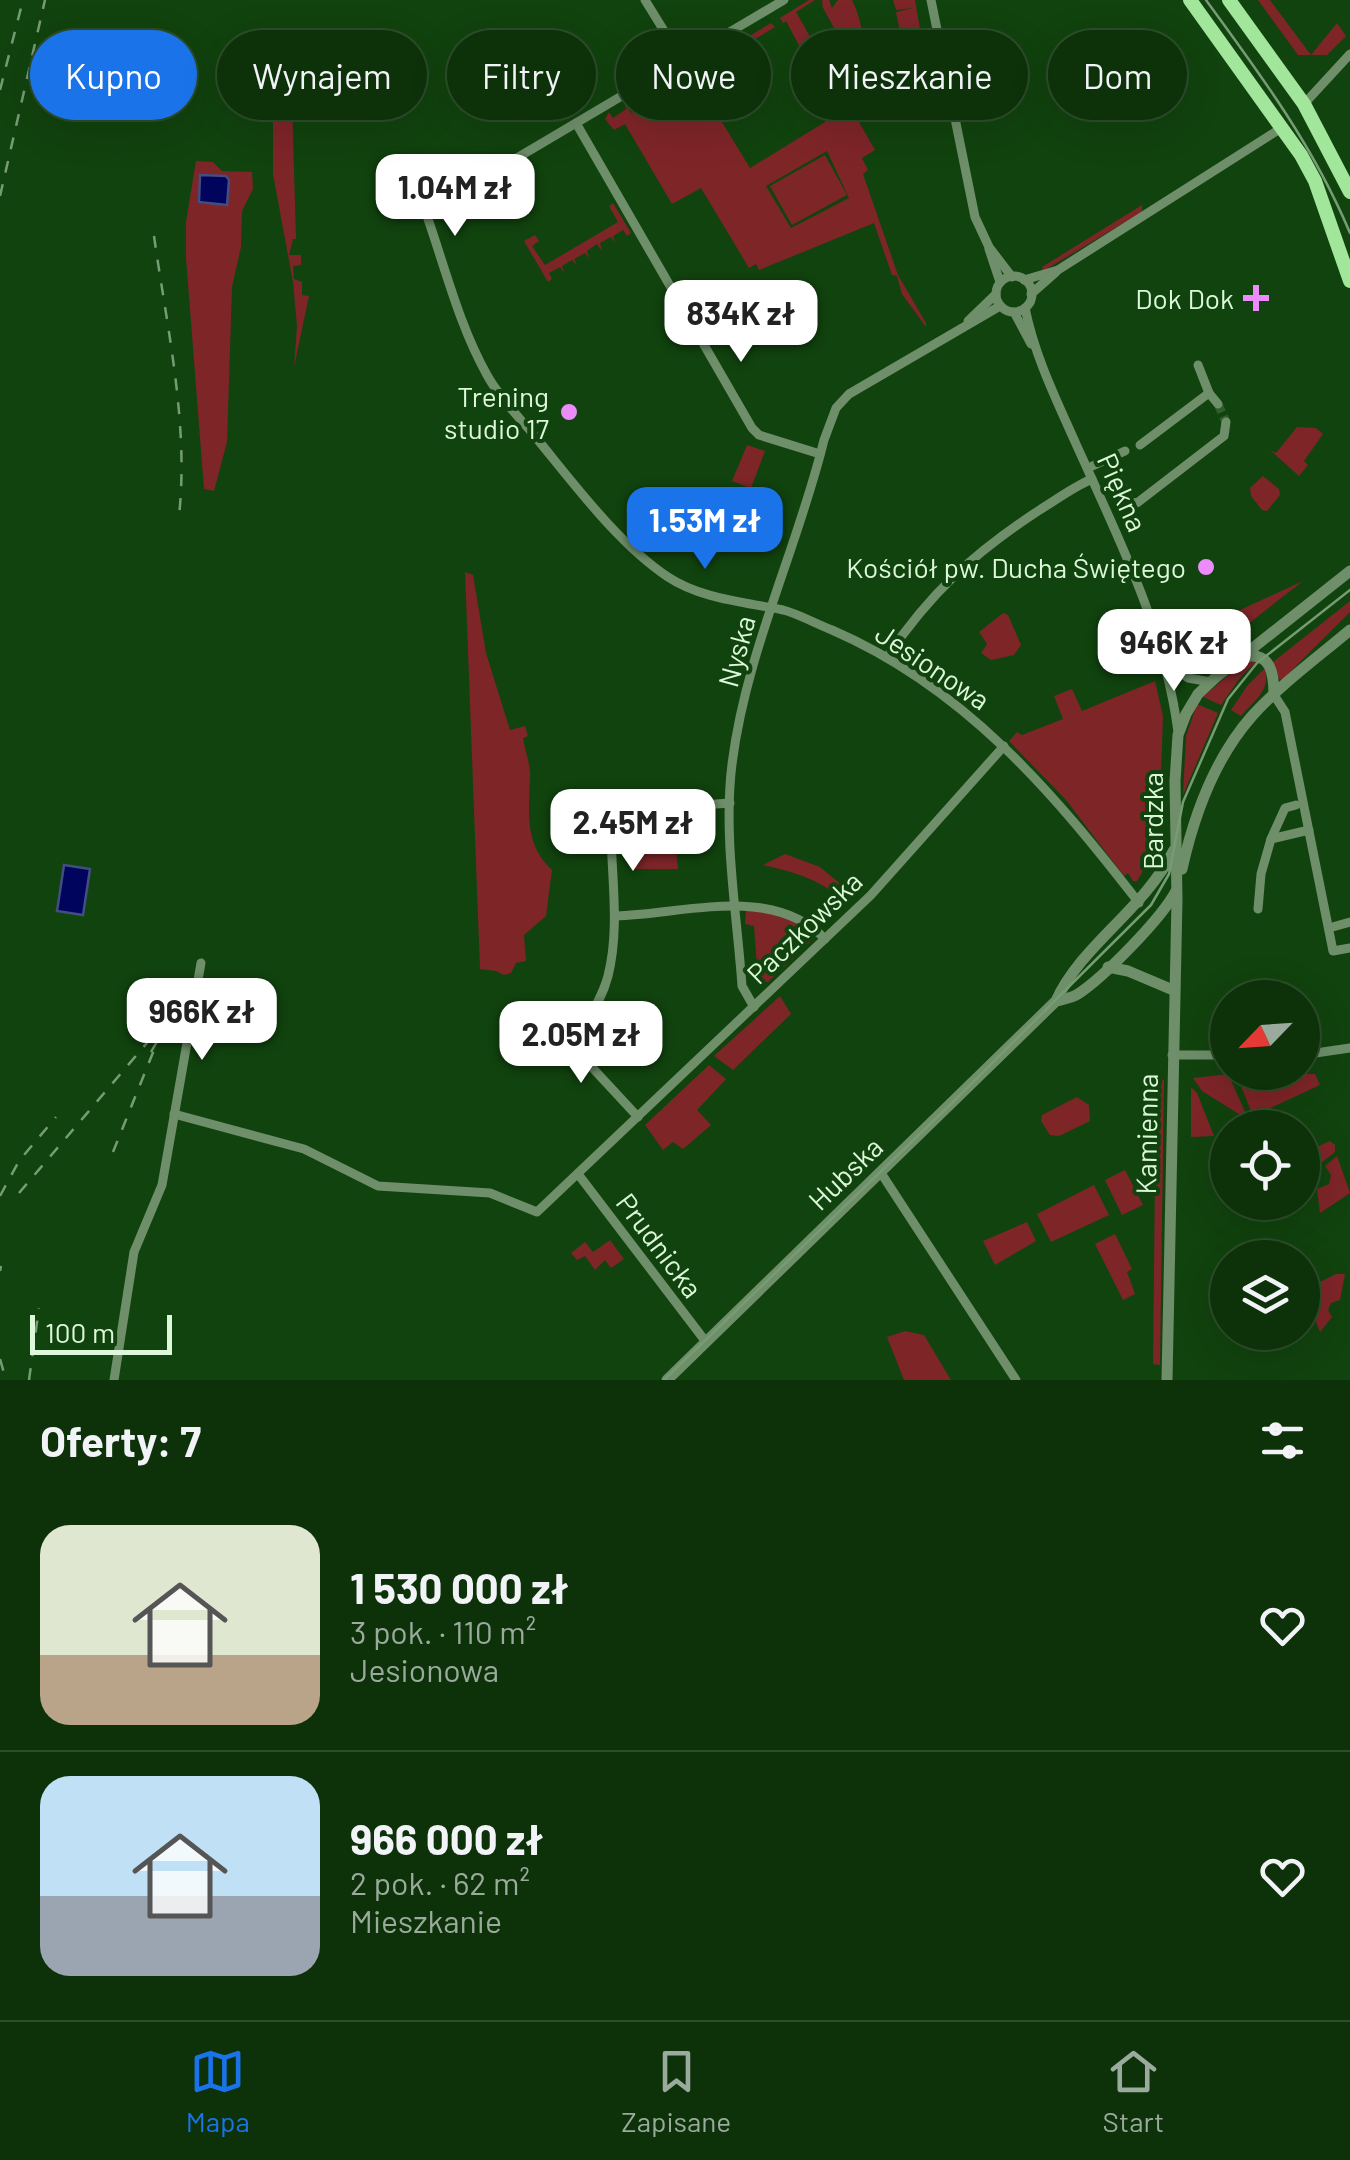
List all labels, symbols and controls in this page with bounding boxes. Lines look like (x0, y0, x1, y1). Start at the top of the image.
chip: Kupno (30, 30, 197, 120)
chip: Wynajem (217, 30, 427, 120)
chip: Filtry (447, 30, 596, 120)
chip: Nowe (616, 30, 771, 120)
chip: Mieszkanie (791, 30, 1028, 120)
chip: Dom (1048, 30, 1187, 120)
pin: 1.04M zł (352, 154, 558, 239)
text: 1.04M zł (398, 167, 512, 205)
pin: 834K zł (649, 280, 833, 365)
place label: Dok Dok (1135, 281, 1234, 315)
marker: Dok Dok (1243, 285, 1269, 311)
text: 834K zł (686, 293, 796, 331)
place label: Trening studio 17 (444, 379, 549, 445)
marker: Trening studio 17 (558, 401, 580, 423)
street label: Piękna (1091, 448, 1155, 536)
pin: 1.53M zł (602, 487, 808, 572)
text: 1.53M zł (649, 500, 761, 538)
place label: Kościół pw. Ducha Świętego (846, 550, 1186, 584)
marker: Kościół pw. Ducha Świętego (1195, 556, 1217, 578)
pin: 946K zł (1082, 609, 1266, 694)
street label: Nyska (710, 612, 762, 690)
street label: Jesionowa (869, 615, 997, 717)
text: 946K zł (1120, 622, 1228, 660)
street label: Bardzka (1135, 772, 1169, 870)
pin: 2.45M zł (530, 789, 736, 874)
text: 2.45M zł (572, 802, 694, 840)
street label: Paczkowska (739, 864, 869, 990)
pin: 966K zł (110, 978, 294, 1063)
north arrow (1210, 980, 1320, 1090)
map controls (1210, 980, 1320, 1350)
text: 966K zł (149, 991, 255, 1029)
pin: 2.05M zł (478, 1001, 684, 1086)
text: 2.05M zł (521, 1014, 641, 1052)
street label: Kamienna (1128, 1073, 1164, 1195)
button: locate (1210, 1110, 1320, 1220)
street label: Hubska (801, 1129, 889, 1217)
street label: Prudnicka (610, 1186, 710, 1304)
button: layers (1210, 1240, 1320, 1350)
scale bar (30, 1310, 172, 1354)
text: 100 m (45, 1315, 115, 1349)
icon: filters (1255, 1413, 1310, 1468)
text: Oferty: 7 (40, 1415, 201, 1465)
text: 1 530 000 zł (350, 1562, 569, 1612)
icon: home (120, 1565, 240, 1685)
icon: heart (1255, 1598, 1310, 1653)
text: 3 pok. · 110 m² (350, 1612, 536, 1650)
text: Jesionowa (350, 1650, 499, 1688)
text: 966 000 zł (350, 1813, 544, 1863)
icon: home (120, 1816, 240, 1936)
icon: heart (1255, 1849, 1310, 1904)
text: 2 pok. · 62 m² (350, 1863, 530, 1901)
text: Mieszkanie (350, 1901, 502, 1939)
tab: Mapa (186, 2044, 250, 2138)
tab: Zapisane (621, 2044, 731, 2138)
tab: Start (1103, 2044, 1164, 2138)

